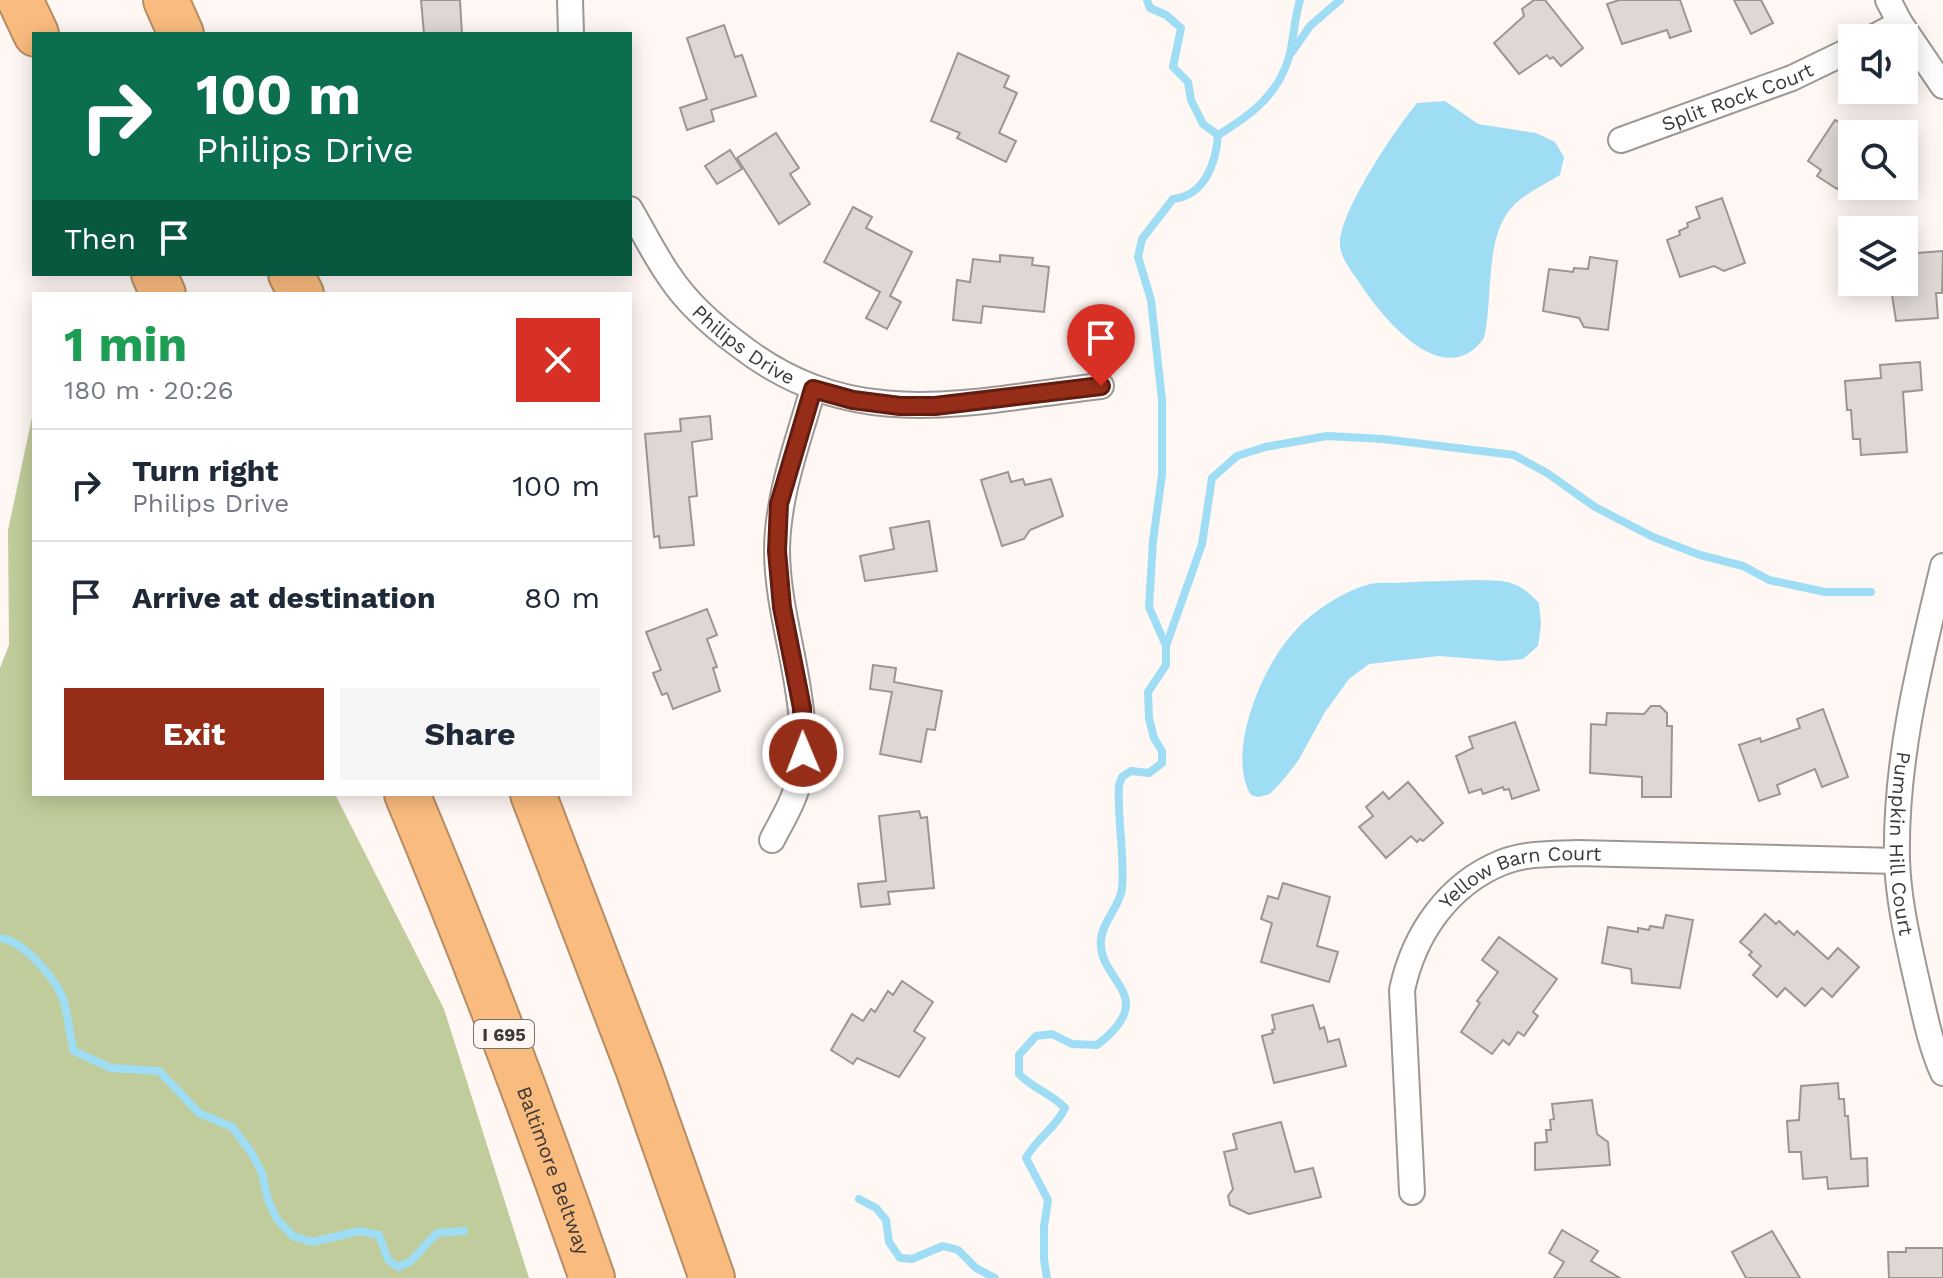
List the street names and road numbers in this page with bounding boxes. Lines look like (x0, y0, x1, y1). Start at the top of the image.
street label: Split Rock Court (1658, 57, 1818, 136)
street label: Philips Drive (687, 300, 799, 390)
street label: Pumpkin Hill Court (1885, 750, 1919, 938)
street label: Yellow Barn Court (1434, 841, 1602, 914)
road number: I 695 (474, 1020, 534, 1048)
street label: Baltimore Beltway (512, 1083, 595, 1259)

